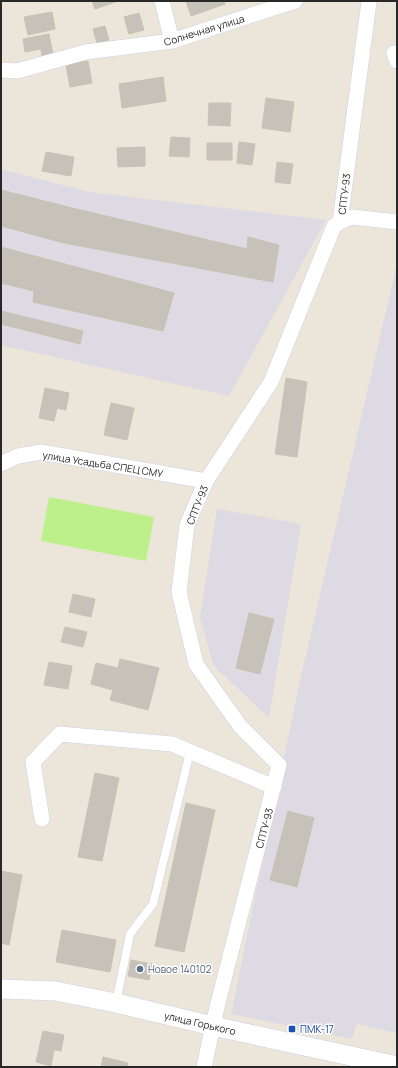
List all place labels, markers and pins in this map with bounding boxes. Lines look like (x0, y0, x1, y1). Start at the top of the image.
place label: Новое 140102 (148, 962, 212, 976)
marker: Новое 140102 (135, 964, 145, 974)
place label: ПМК-17 (300, 1022, 334, 1036)
marker: ПМК-17 (287, 1024, 297, 1034)

